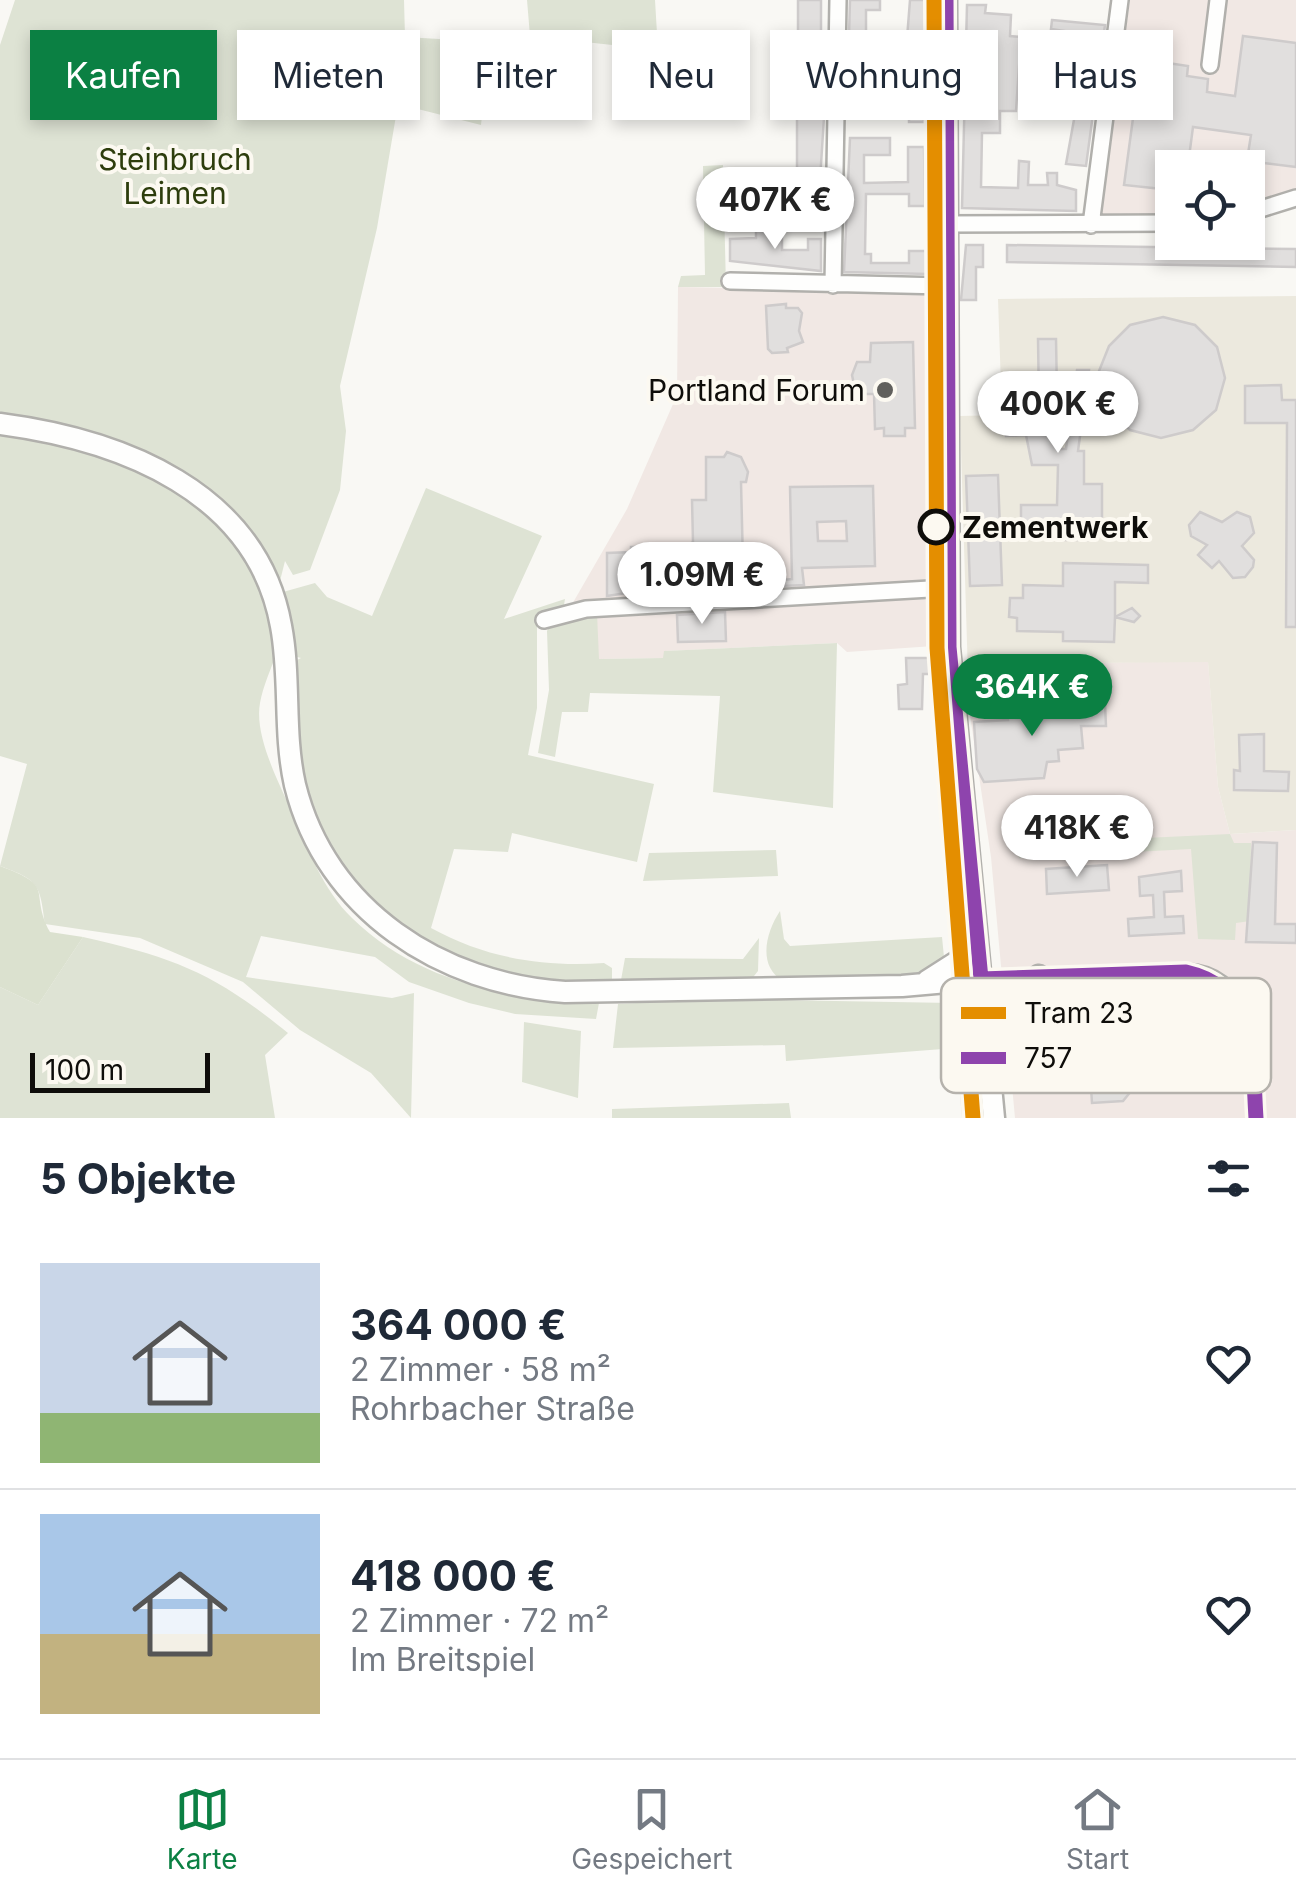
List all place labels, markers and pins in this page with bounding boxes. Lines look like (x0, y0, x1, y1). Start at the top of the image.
pin: 407K € (694, 167, 856, 252)
pin: 400K € (977, 371, 1139, 456)
place label: Portland Forum (648, 372, 865, 408)
marker: Portland Forum (874, 379, 896, 401)
place label: Zementwerk (962, 509, 1149, 545)
marker: Zementwerk (919, 510, 953, 544)
pin: 1.09M € (610, 542, 794, 627)
pin: 364K € (951, 654, 1113, 739)
pin: 418K € (996, 795, 1158, 880)

